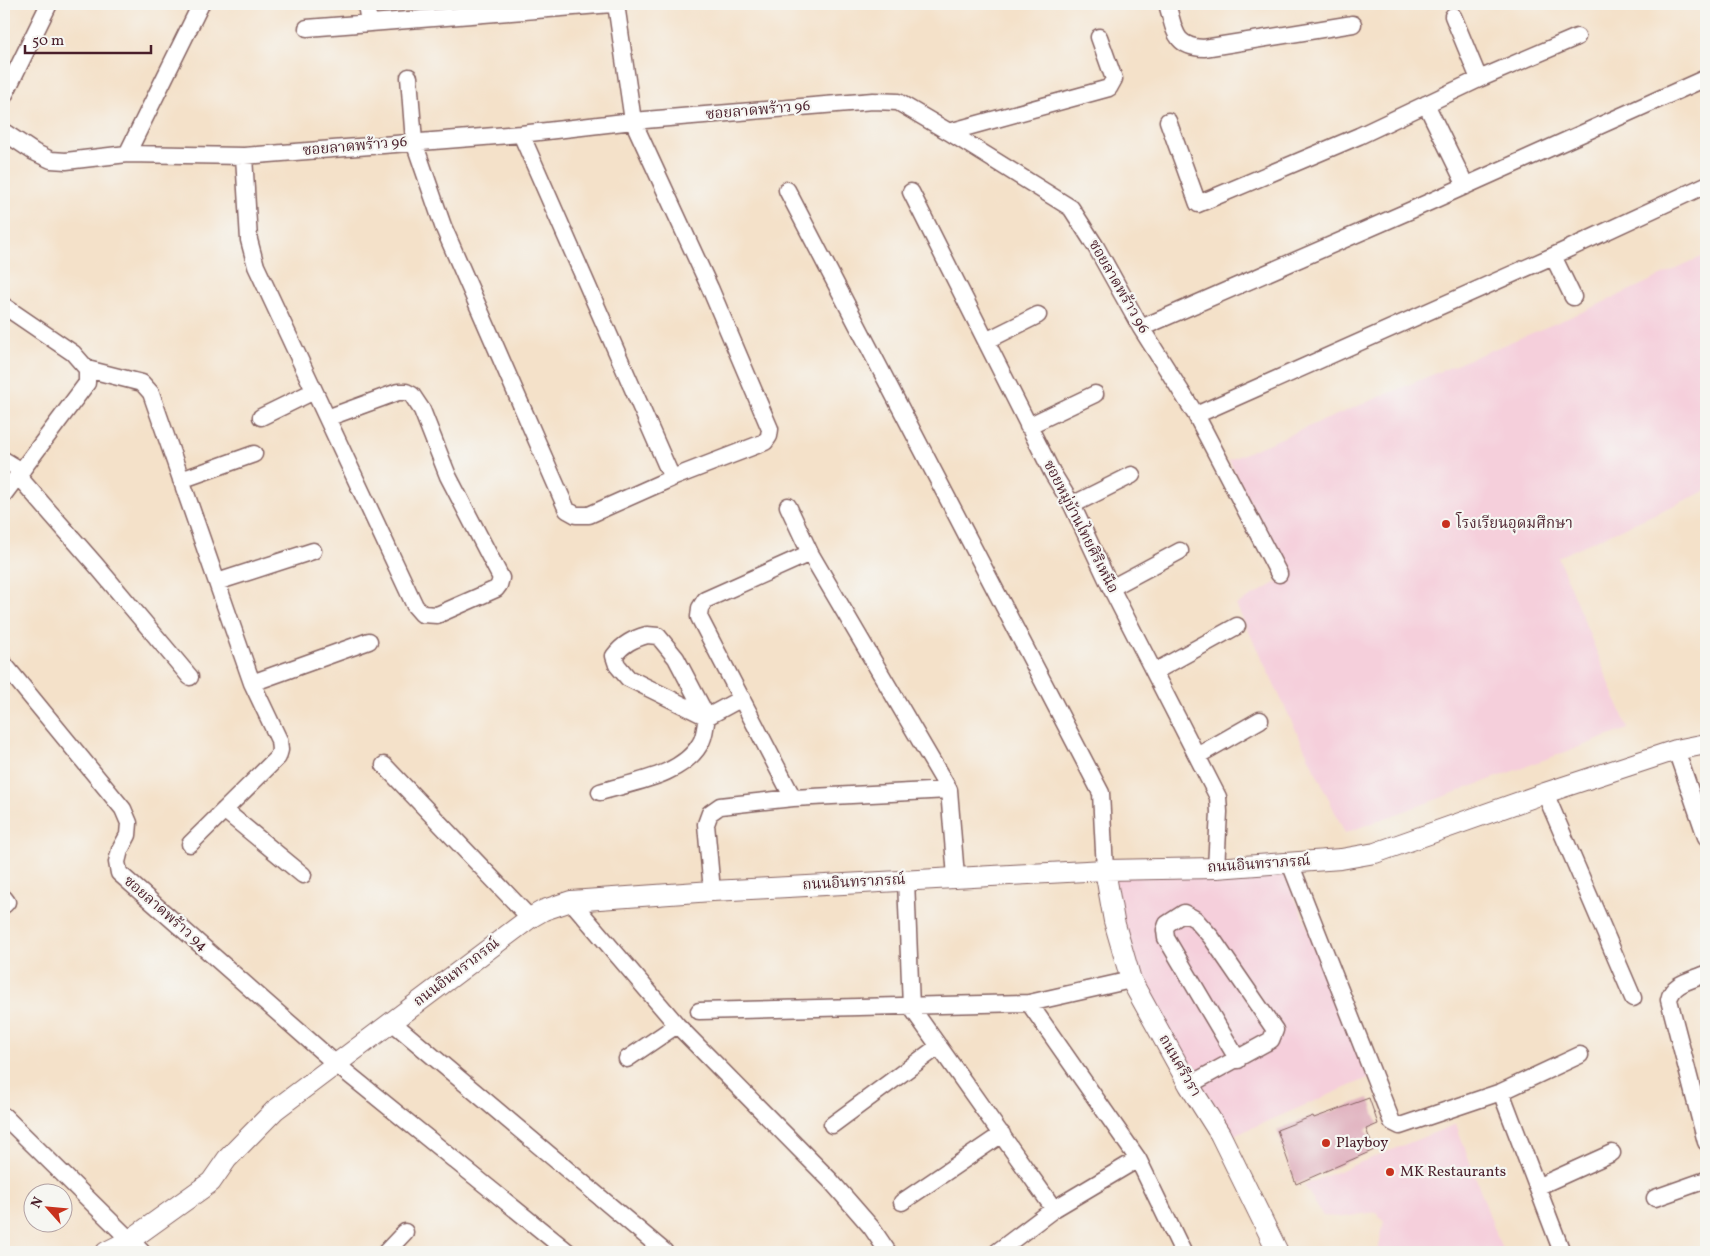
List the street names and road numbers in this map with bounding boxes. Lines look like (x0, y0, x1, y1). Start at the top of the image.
street label: ซอยลาดพร้าว 96 (705, 96, 811, 126)
street label: ซอยลาดพร้าว 96 (302, 132, 408, 162)
street label: ซอยลาดพร้าว 96 (1083, 236, 1153, 338)
street label: ซอยหมู่บ้านไทยศิริเหนือ (1037, 456, 1124, 597)
street label: ถนนอินทราภรณ์ (1207, 850, 1311, 879)
street label: ถนนอินทราภรณ์ (802, 869, 906, 896)
street label: ซอยลาดพร้าว 94 (118, 871, 212, 957)
street label: ถนนอินทราภรณ์ (409, 933, 505, 1012)
street label: ถนนศรีวรา (1153, 1031, 1205, 1101)

